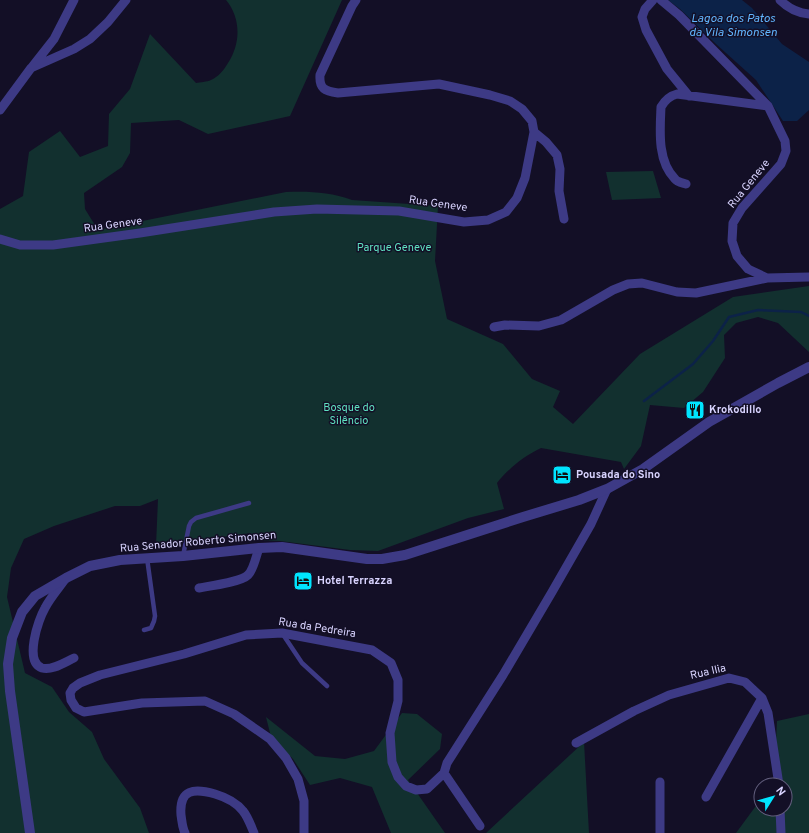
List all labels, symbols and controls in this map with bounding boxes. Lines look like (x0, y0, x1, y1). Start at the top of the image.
water label: Lagoa dos Patos da Vila Simonsen (689, 11, 777, 41)
street label: Rua Geneve (725, 157, 773, 211)
street label: Rua Geneve (408, 193, 468, 215)
street label: Rua Geneve (83, 214, 143, 236)
park label: Parque Geneve (357, 241, 431, 255)
restaurant icon: Krokodillo (684, 399, 706, 421)
park label: Bosque do Silêncio (323, 401, 375, 428)
place label: Krokodillo (709, 403, 762, 417)
hotel icon: Pousada do Sino (551, 464, 573, 486)
place label: Pousada do Sino (576, 468, 660, 482)
street label: Rua Senador Roberto Simonsen (119, 528, 277, 556)
hotel icon: Hotel Terrazza (292, 570, 314, 592)
place label: Hotel Terrazza (317, 574, 392, 588)
street label: Rua da Pedreira (277, 615, 357, 641)
street label: Rua Ilia (689, 661, 727, 683)
north arrow (753, 777, 793, 817)
text: N (772, 784, 788, 799)

